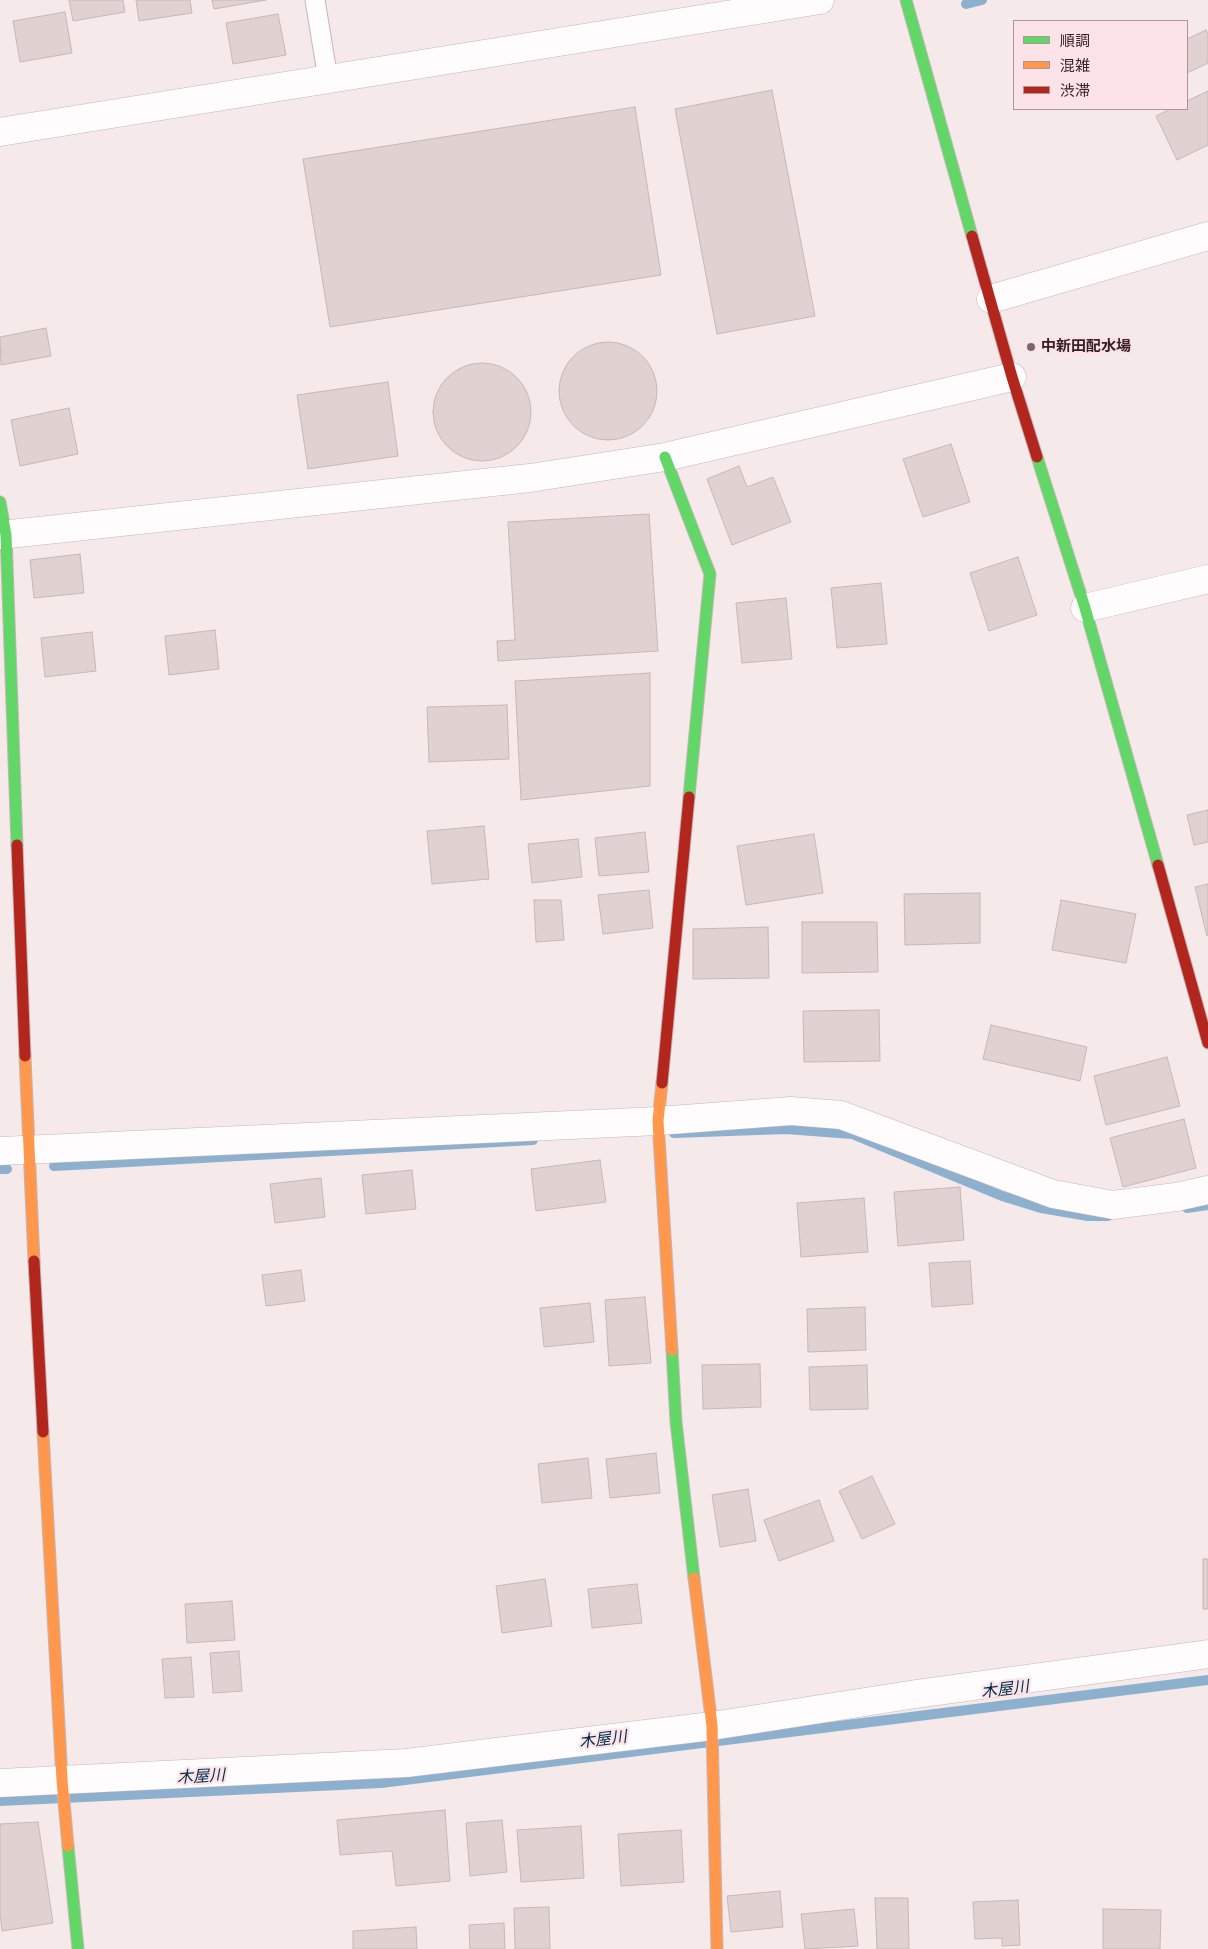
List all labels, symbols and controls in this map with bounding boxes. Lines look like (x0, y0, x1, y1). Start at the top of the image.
legend (1013, 20, 1188, 110)
text: 順調 (1060, 32, 1090, 50)
text: 混雑 (1060, 57, 1090, 75)
text: 渋滞 (1060, 82, 1090, 100)
place label: 中新田配水場 (1041, 338, 1131, 356)
marker: 中新田配水場 (1025, 341, 1037, 353)
water label: 木屋川 (980, 1678, 1030, 1702)
water label: 木屋川 (578, 1728, 628, 1752)
water label: 木屋川 (177, 1766, 225, 1788)

